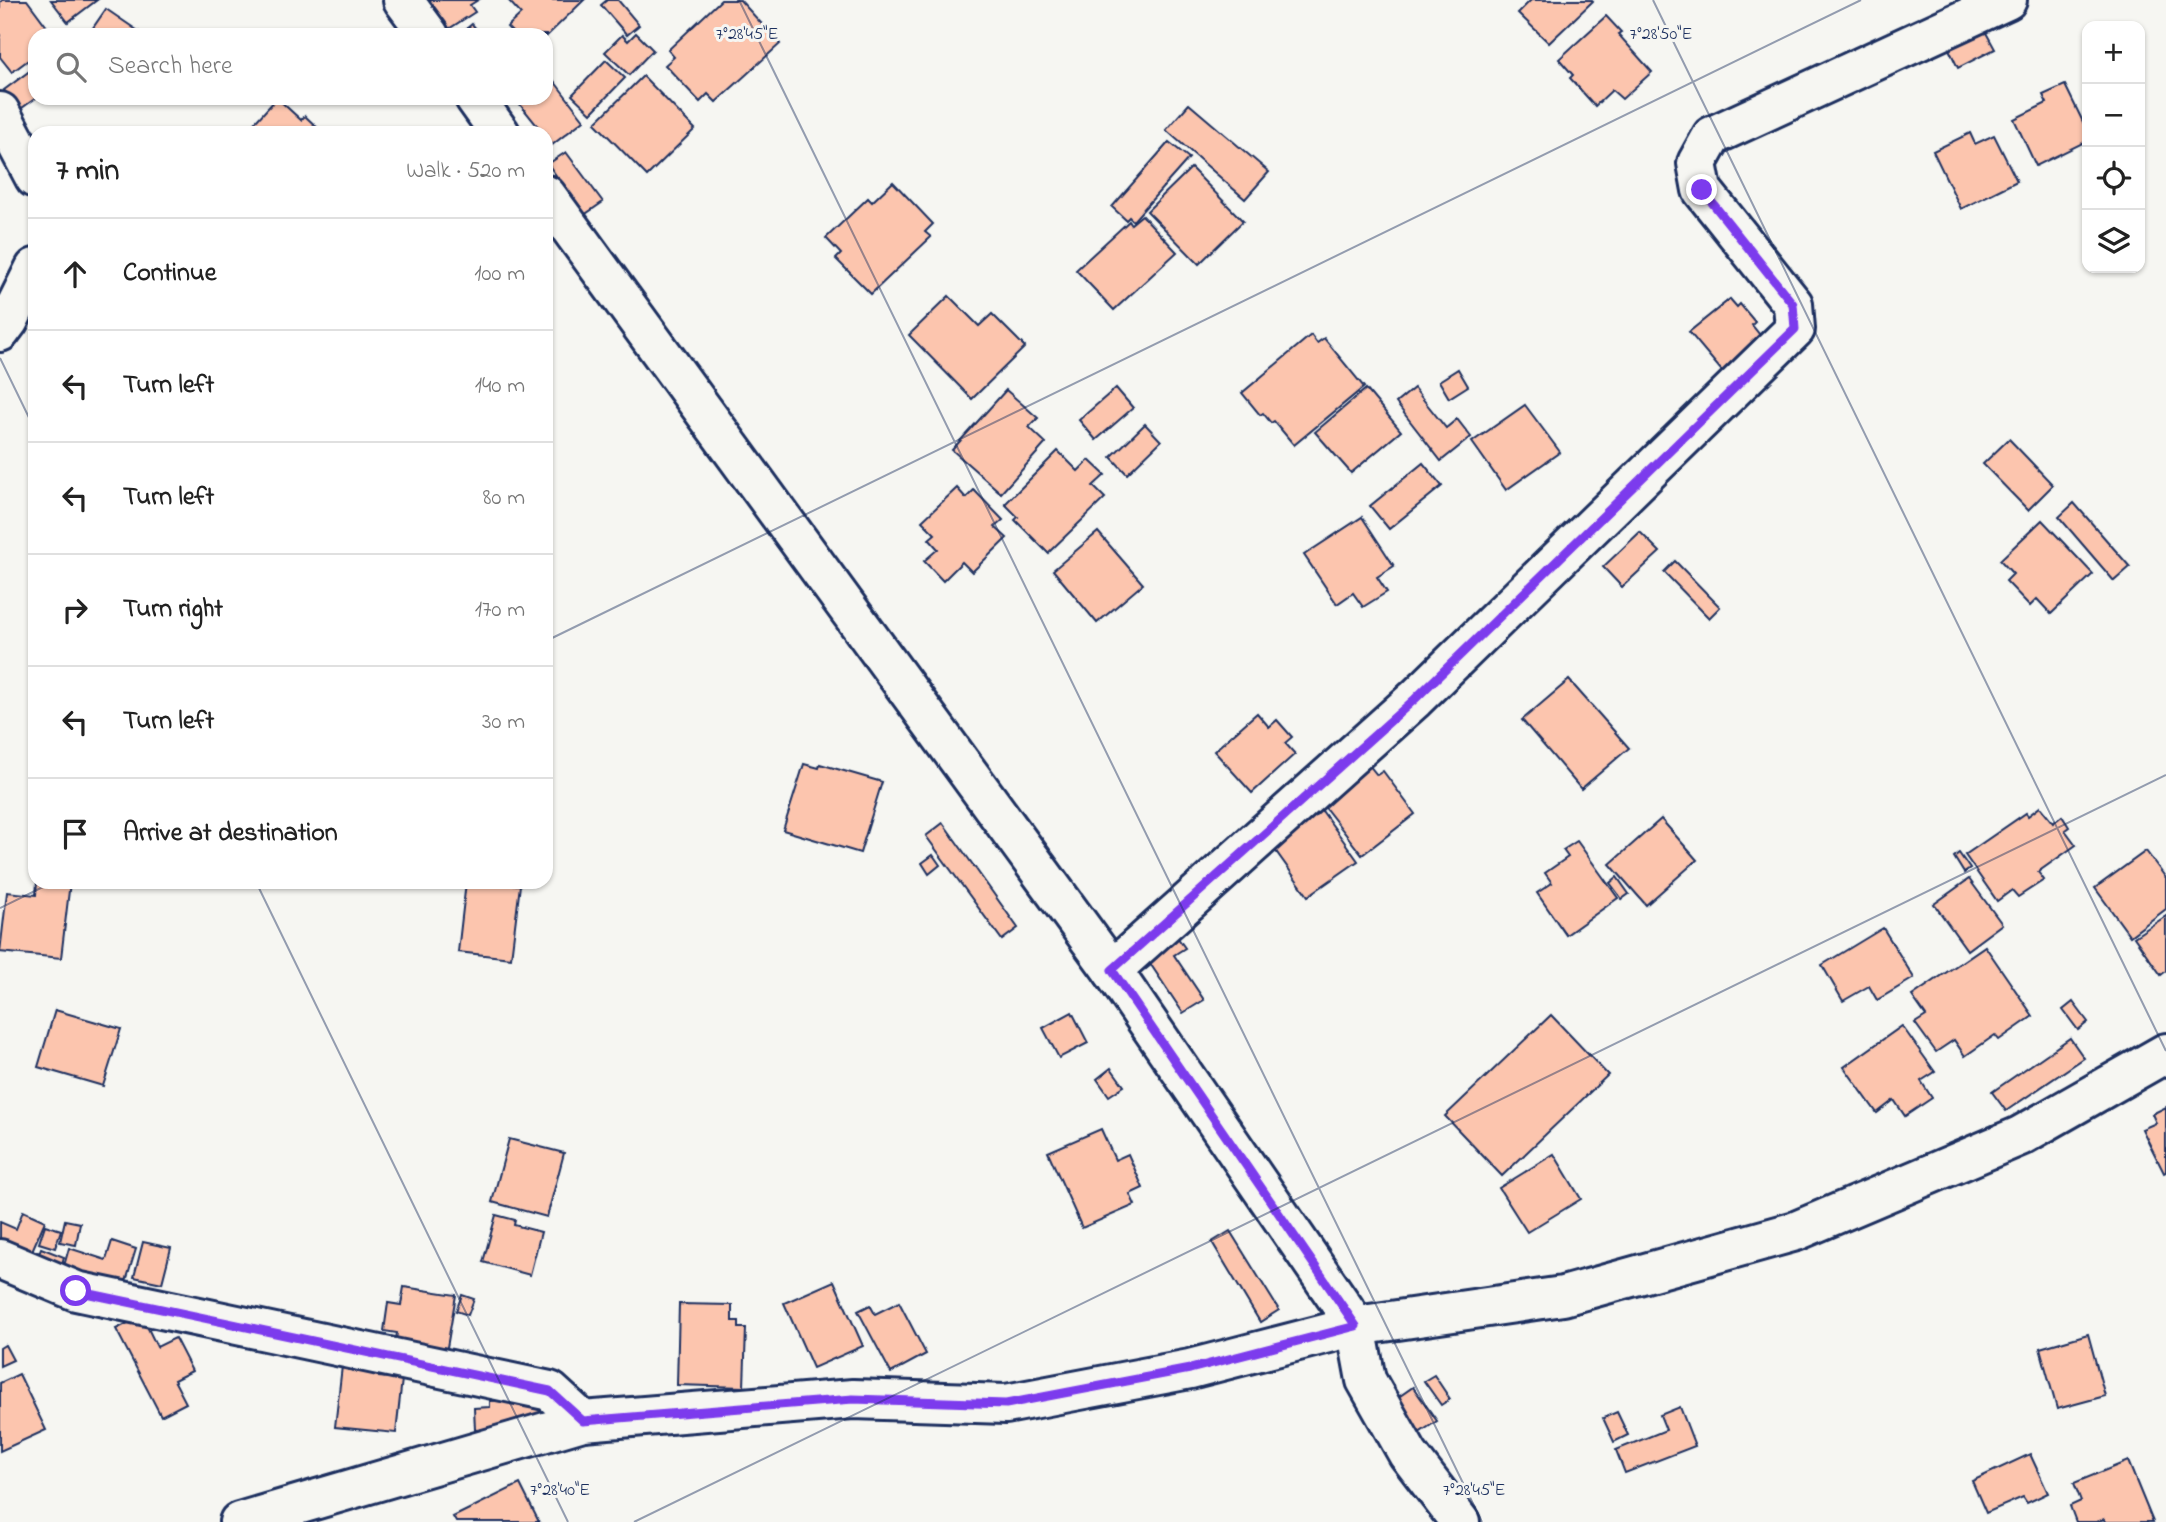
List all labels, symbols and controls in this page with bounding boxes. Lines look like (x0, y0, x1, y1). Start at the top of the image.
map controls (2082, 21, 2145, 273)
button: + (2082, 21, 2145, 84)
text: 7°28'45"E (716, 22, 778, 48)
text: 7°28'50"E (1629, 22, 1693, 48)
search box (28, 28, 553, 105)
icon: search (52, 48, 90, 86)
text: Search here (108, 48, 233, 86)
button: − (2082, 84, 2145, 147)
button: locate (2082, 147, 2145, 210)
text: 7 min (56, 150, 119, 194)
text: Walk · 520 m (406, 155, 525, 188)
route end (1686, 174, 1717, 205)
button: layers (2082, 210, 2145, 273)
icon: ahead (56, 255, 94, 293)
text: Continue (123, 255, 216, 293)
text: 100 m (474, 258, 525, 291)
icon: left (56, 367, 94, 405)
text: Turn left (123, 367, 214, 405)
text: 140 m (475, 370, 525, 403)
icon: left (56, 479, 94, 517)
text: Turn left (123, 479, 214, 517)
text: 80 m (483, 482, 525, 515)
icon: right (56, 591, 94, 629)
text: Turn right (123, 591, 223, 629)
text: 170 m (475, 594, 525, 627)
icon: left (56, 703, 94, 741)
text: Turn left (123, 703, 214, 741)
text: 30 m (482, 706, 525, 739)
icon: arrive (56, 815, 94, 853)
text: Arrive at destination (123, 815, 338, 853)
route start (60, 1275, 91, 1306)
text: 7°28'40"E (530, 1478, 590, 1504)
text: 7°28'45"E (1443, 1478, 1505, 1504)

